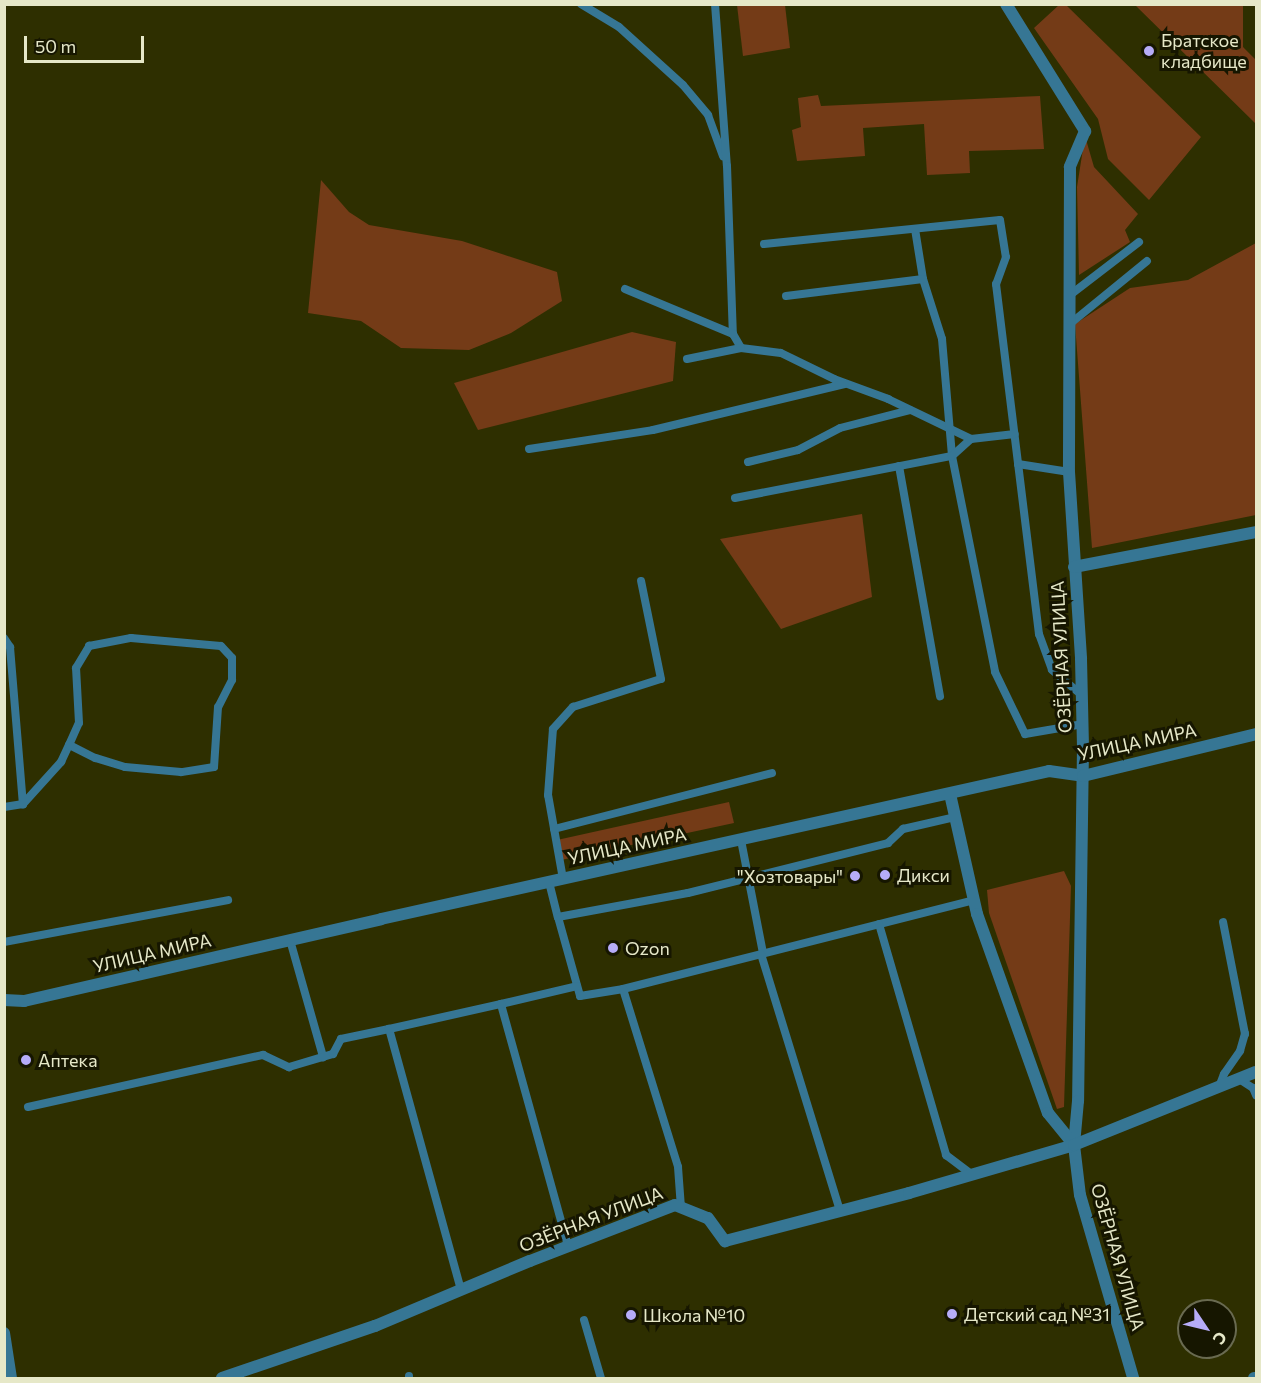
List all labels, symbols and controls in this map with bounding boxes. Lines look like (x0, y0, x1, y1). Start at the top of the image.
scale bar (27, 24, 147, 62)
place label: Братское кладбище (1161, 30, 1247, 72)
text: 50 m (35, 35, 76, 57)
marker: Братское кладбище (1142, 44, 1156, 58)
street label: ОЗЁРНАЯ УЛИЦА (1046, 580, 1076, 734)
street label: УЛИЦА МИРА (1076, 719, 1198, 765)
street label: УЛИЦА МИРА (566, 823, 688, 869)
place label: Дикси (897, 864, 950, 886)
place label: "Хозтовары" (737, 865, 843, 887)
marker: Дикси (878, 868, 892, 882)
marker: "Хозтовары" (848, 869, 862, 883)
street label: УЛИЦА МИРА (91, 929, 213, 977)
place label: Ozon (625, 937, 670, 959)
marker: Ozon (606, 941, 620, 955)
place label: Аптека (38, 1049, 97, 1071)
marker: Аптека (19, 1053, 33, 1067)
street label: ОЗЁРНАЯ УЛИЦА (1087, 1181, 1149, 1333)
street label: ОЗЁРНАЯ УЛИЦА (516, 1182, 666, 1256)
north arrow (1177, 1299, 1237, 1359)
place label: Детский сад №31 (964, 1303, 1110, 1325)
place label: Школа №10 (643, 1304, 745, 1326)
marker: Детский сад №31 (945, 1307, 959, 1321)
marker: Школа №10 (624, 1308, 638, 1322)
text: С (1210, 1329, 1231, 1348)

